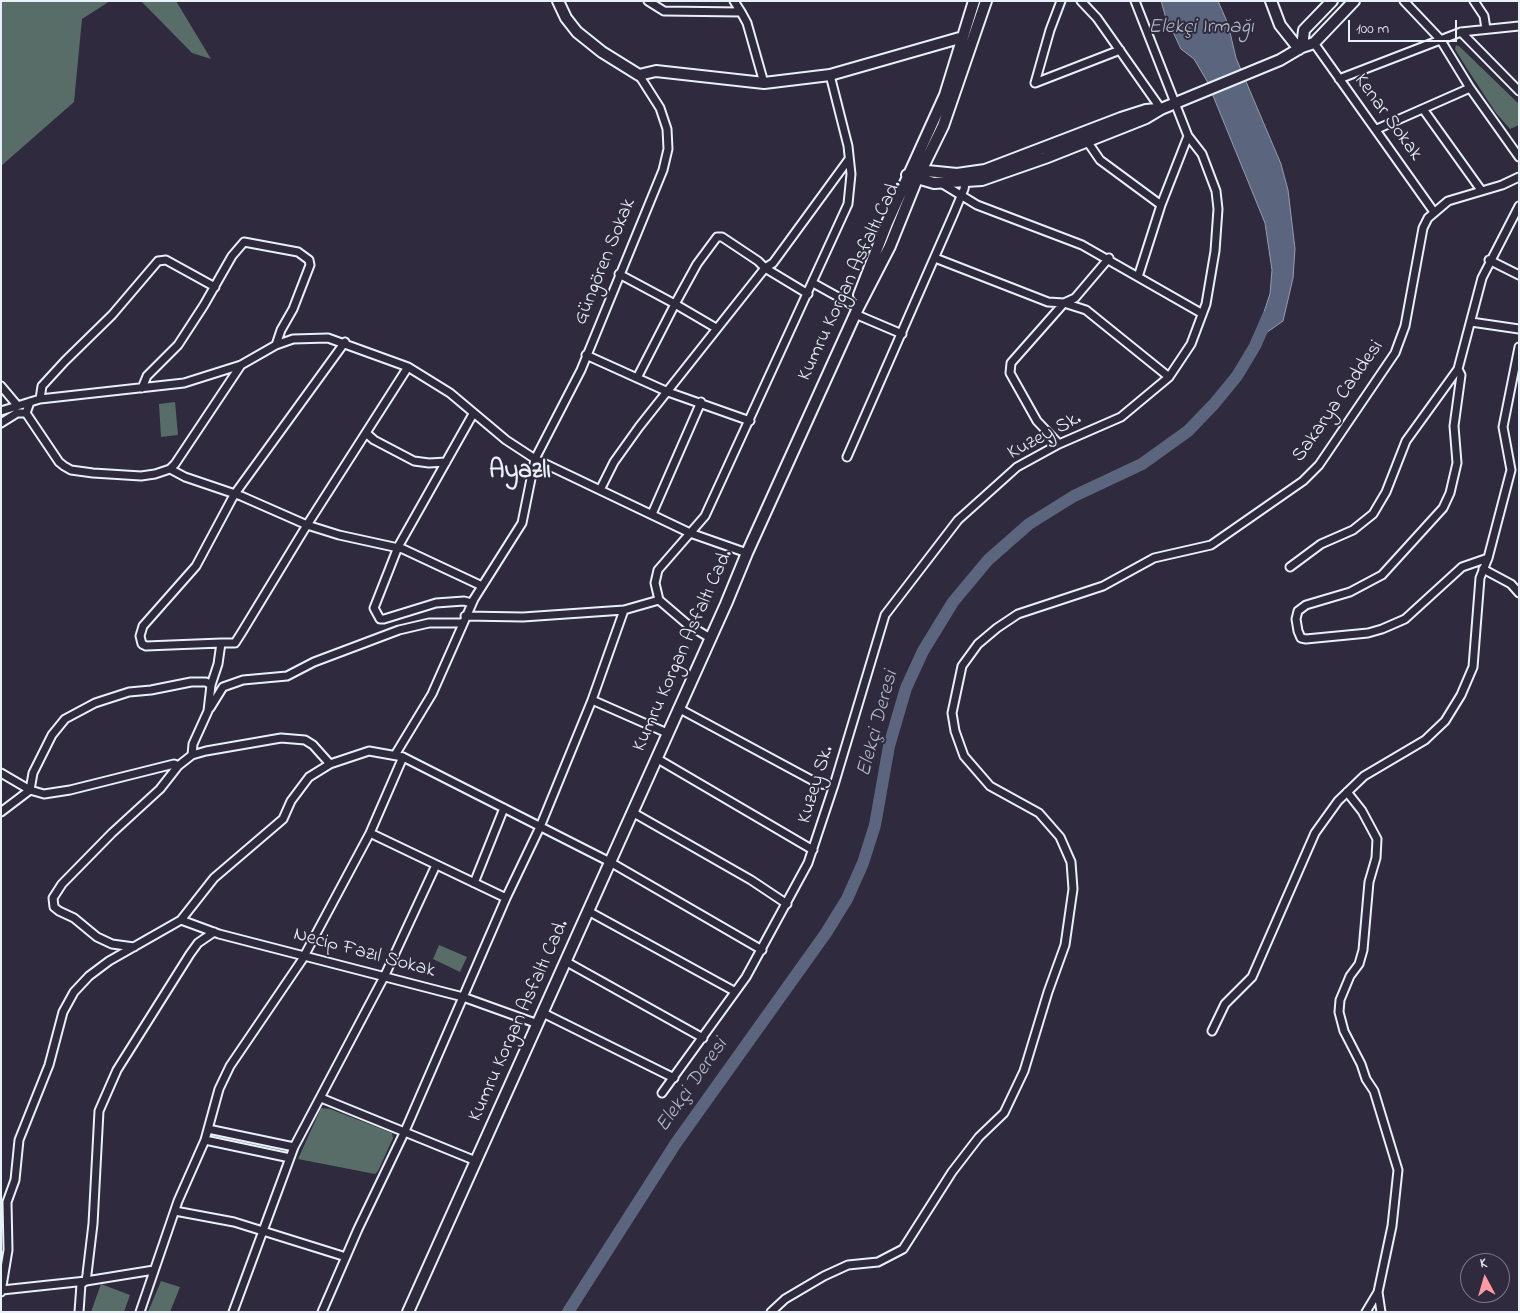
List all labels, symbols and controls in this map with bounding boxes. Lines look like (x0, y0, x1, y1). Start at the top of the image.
scale bar (1350, 10, 1459, 42)
water label: Elekçi Irmağı (1148, 16, 1254, 42)
text: 100 m (1356, 18, 1389, 40)
street label: Kenar Sokak (1347, 70, 1427, 166)
street label: Kumru Korgan Asfaltı Cad. (794, 177, 908, 385)
street label: Güngören Sokak (570, 195, 642, 329)
street label: Sakarya Caddesi (1288, 336, 1390, 468)
street label: Kuzey Sk. (1004, 408, 1086, 466)
district label: Ayazlı (489, 458, 551, 488)
street label: Kumru Korgan Asfaltı Cad. (629, 546, 739, 756)
water label: Elekçi Deresi (853, 668, 905, 780)
street label: Kuzey Sk. (794, 743, 840, 827)
street label: Kumru Korgan Asfaltı Cad. (465, 916, 575, 1126)
street label: Necip Fazıl Sokak (290, 924, 438, 984)
water label: Elekçi Deresi (652, 1034, 734, 1138)
north arrow (1460, 1253, 1510, 1303)
text: K (1479, 1253, 1488, 1274)

